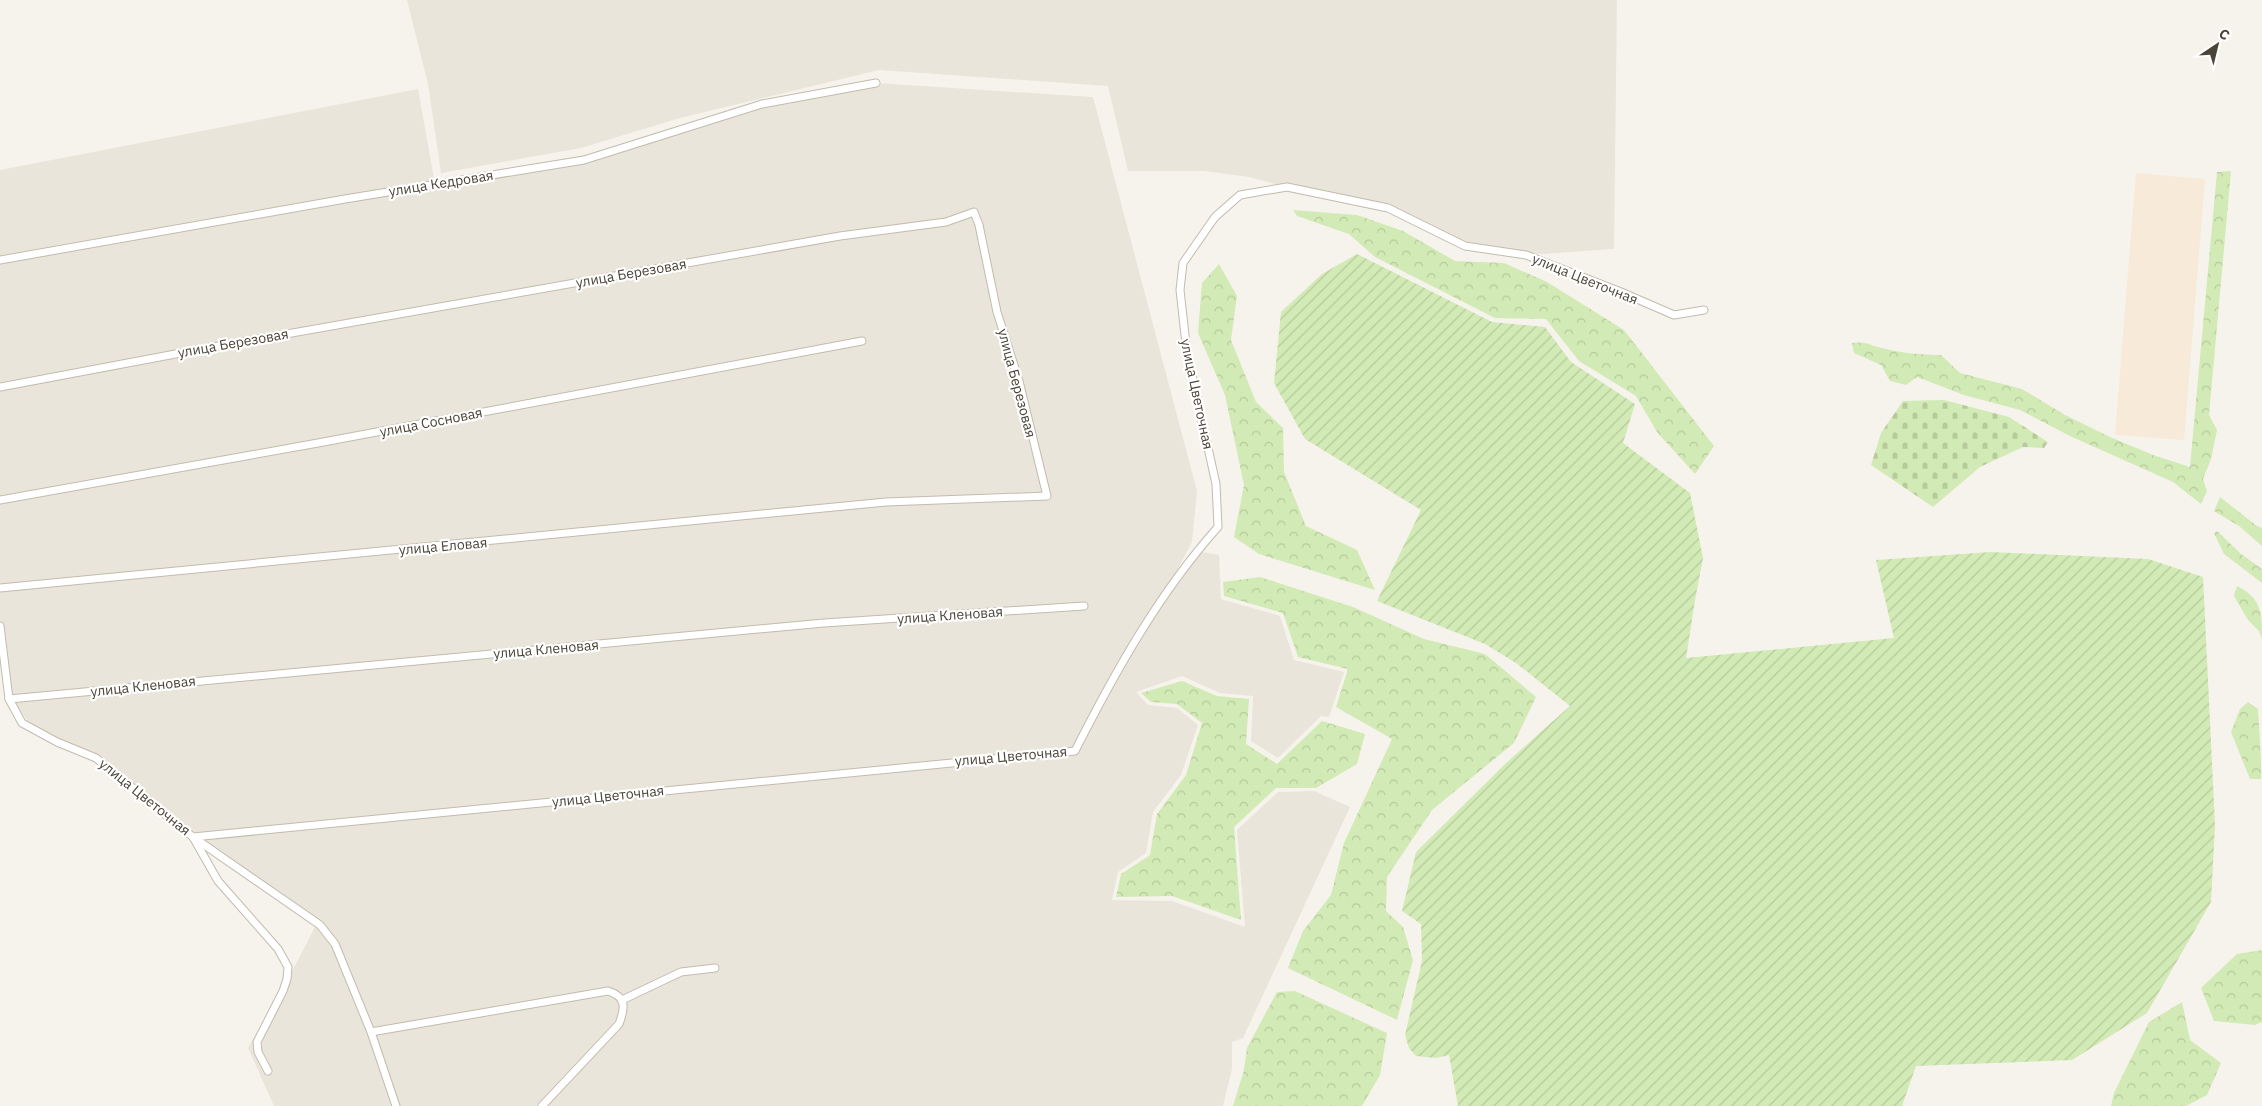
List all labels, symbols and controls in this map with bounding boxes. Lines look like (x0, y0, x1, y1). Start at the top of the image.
north arrow (2192, 20, 2242, 70)
text: С (2216, 24, 2233, 44)
street label: улица Кедровая (387, 166, 495, 200)
street label: улица Цветочная (1529, 250, 1641, 308)
street label: улица Березовая (574, 254, 688, 292)
street label: улица Березовая (176, 324, 290, 362)
street label: улица Березовая (994, 327, 1040, 439)
street label: улица Цветочная (1176, 337, 1218, 451)
street label: улица Сосновая (378, 403, 484, 441)
street label: улица Еловая (398, 533, 488, 559)
street label: улица Кленовая (897, 602, 1003, 628)
street label: улица Кленовая (493, 635, 599, 663)
street label: улица Кленовая (89, 672, 197, 700)
street label: улица Цветочная (954, 742, 1068, 770)
street label: улица Цветочная (96, 755, 194, 839)
street label: улица Цветочная (551, 781, 665, 811)

